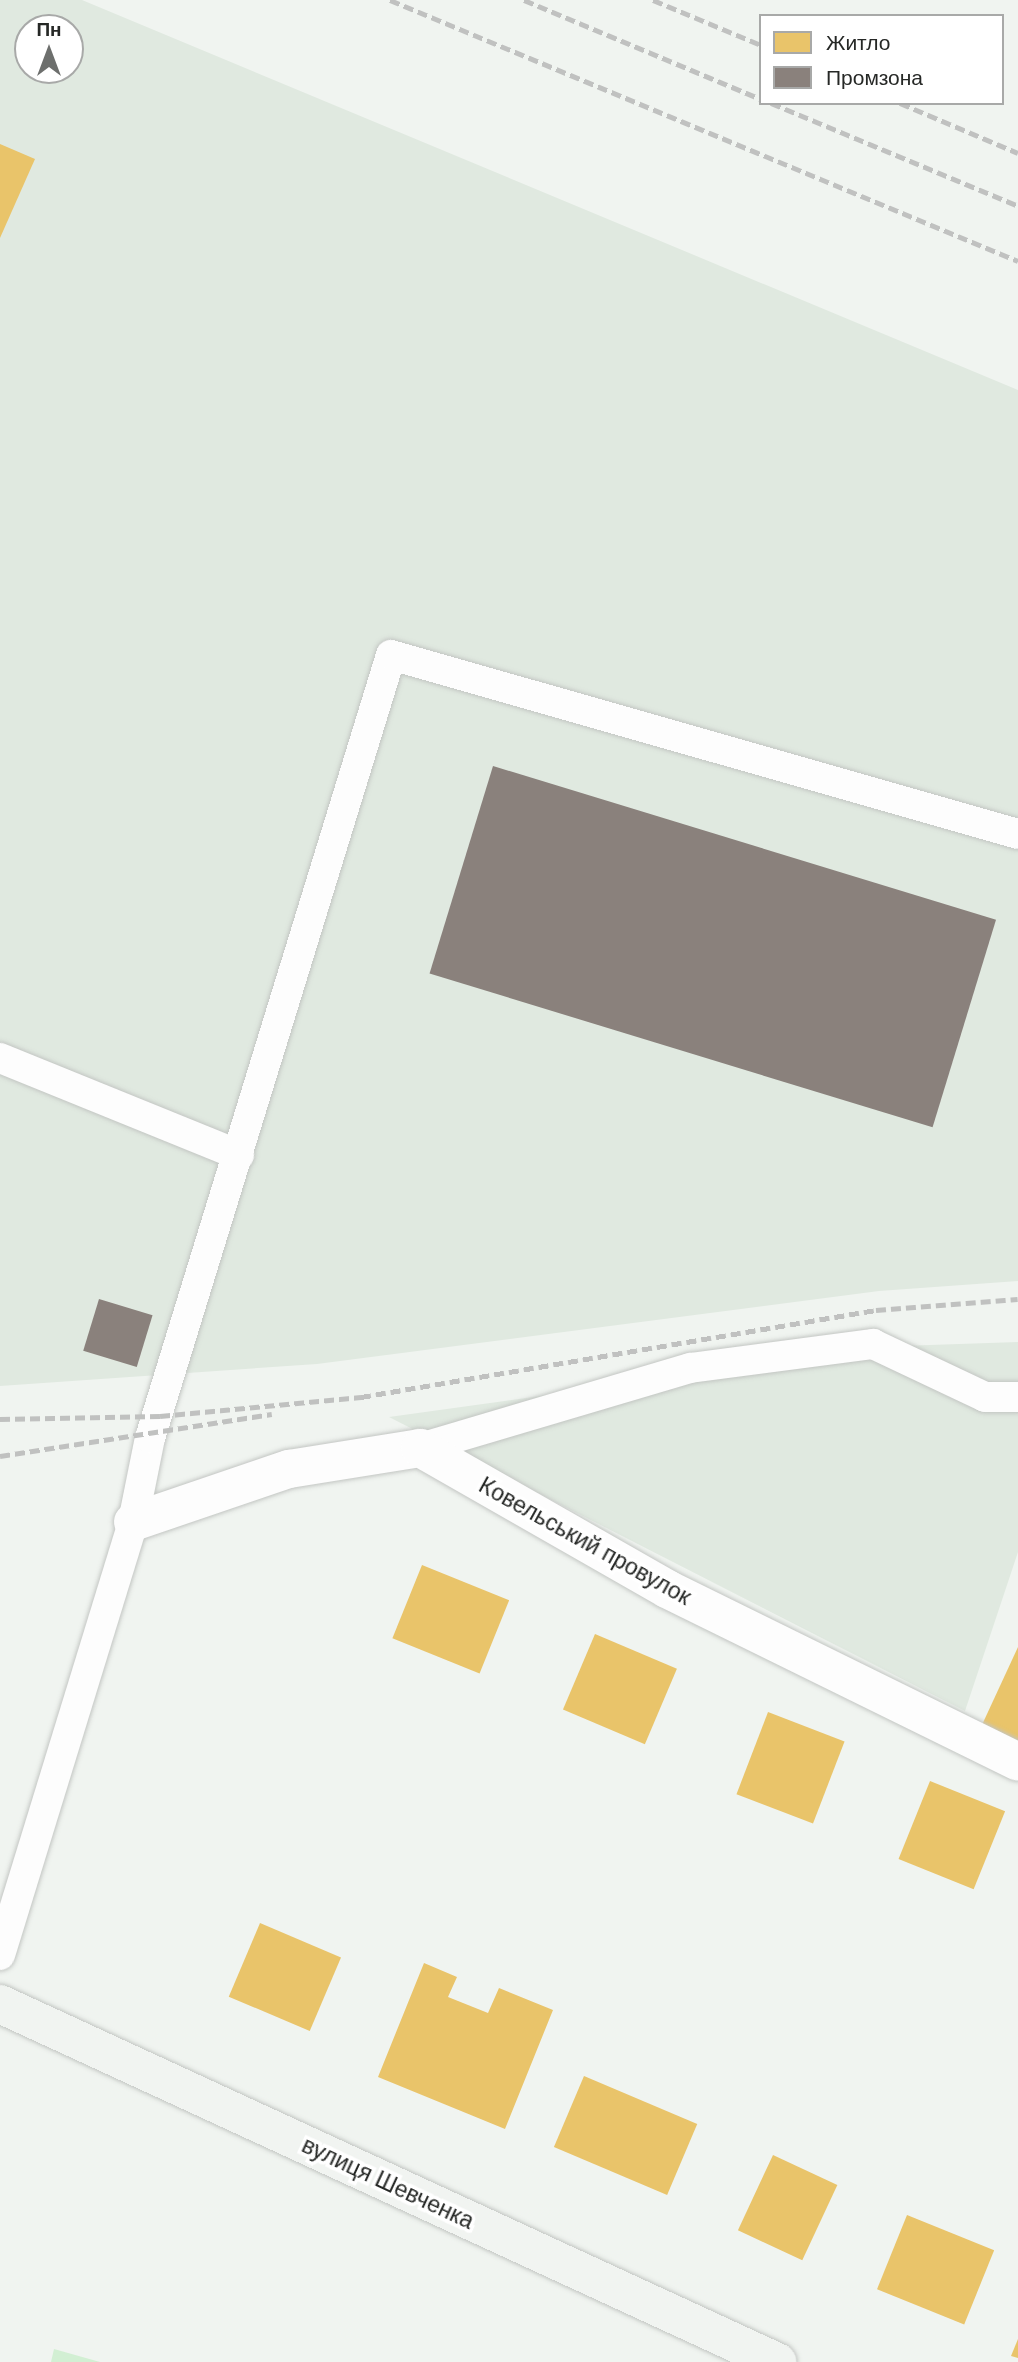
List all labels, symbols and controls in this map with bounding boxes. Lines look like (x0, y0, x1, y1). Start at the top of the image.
north arrow (14, 14, 84, 84)
legend (759, 14, 1004, 105)
text: Пн (36, 17, 62, 42)
text: Житло (826, 29, 890, 57)
text: Промзона (826, 64, 923, 92)
street label: Ковельський провулок (474, 1471, 696, 1611)
street label: вулиця Шевченка (298, 2131, 478, 2235)

